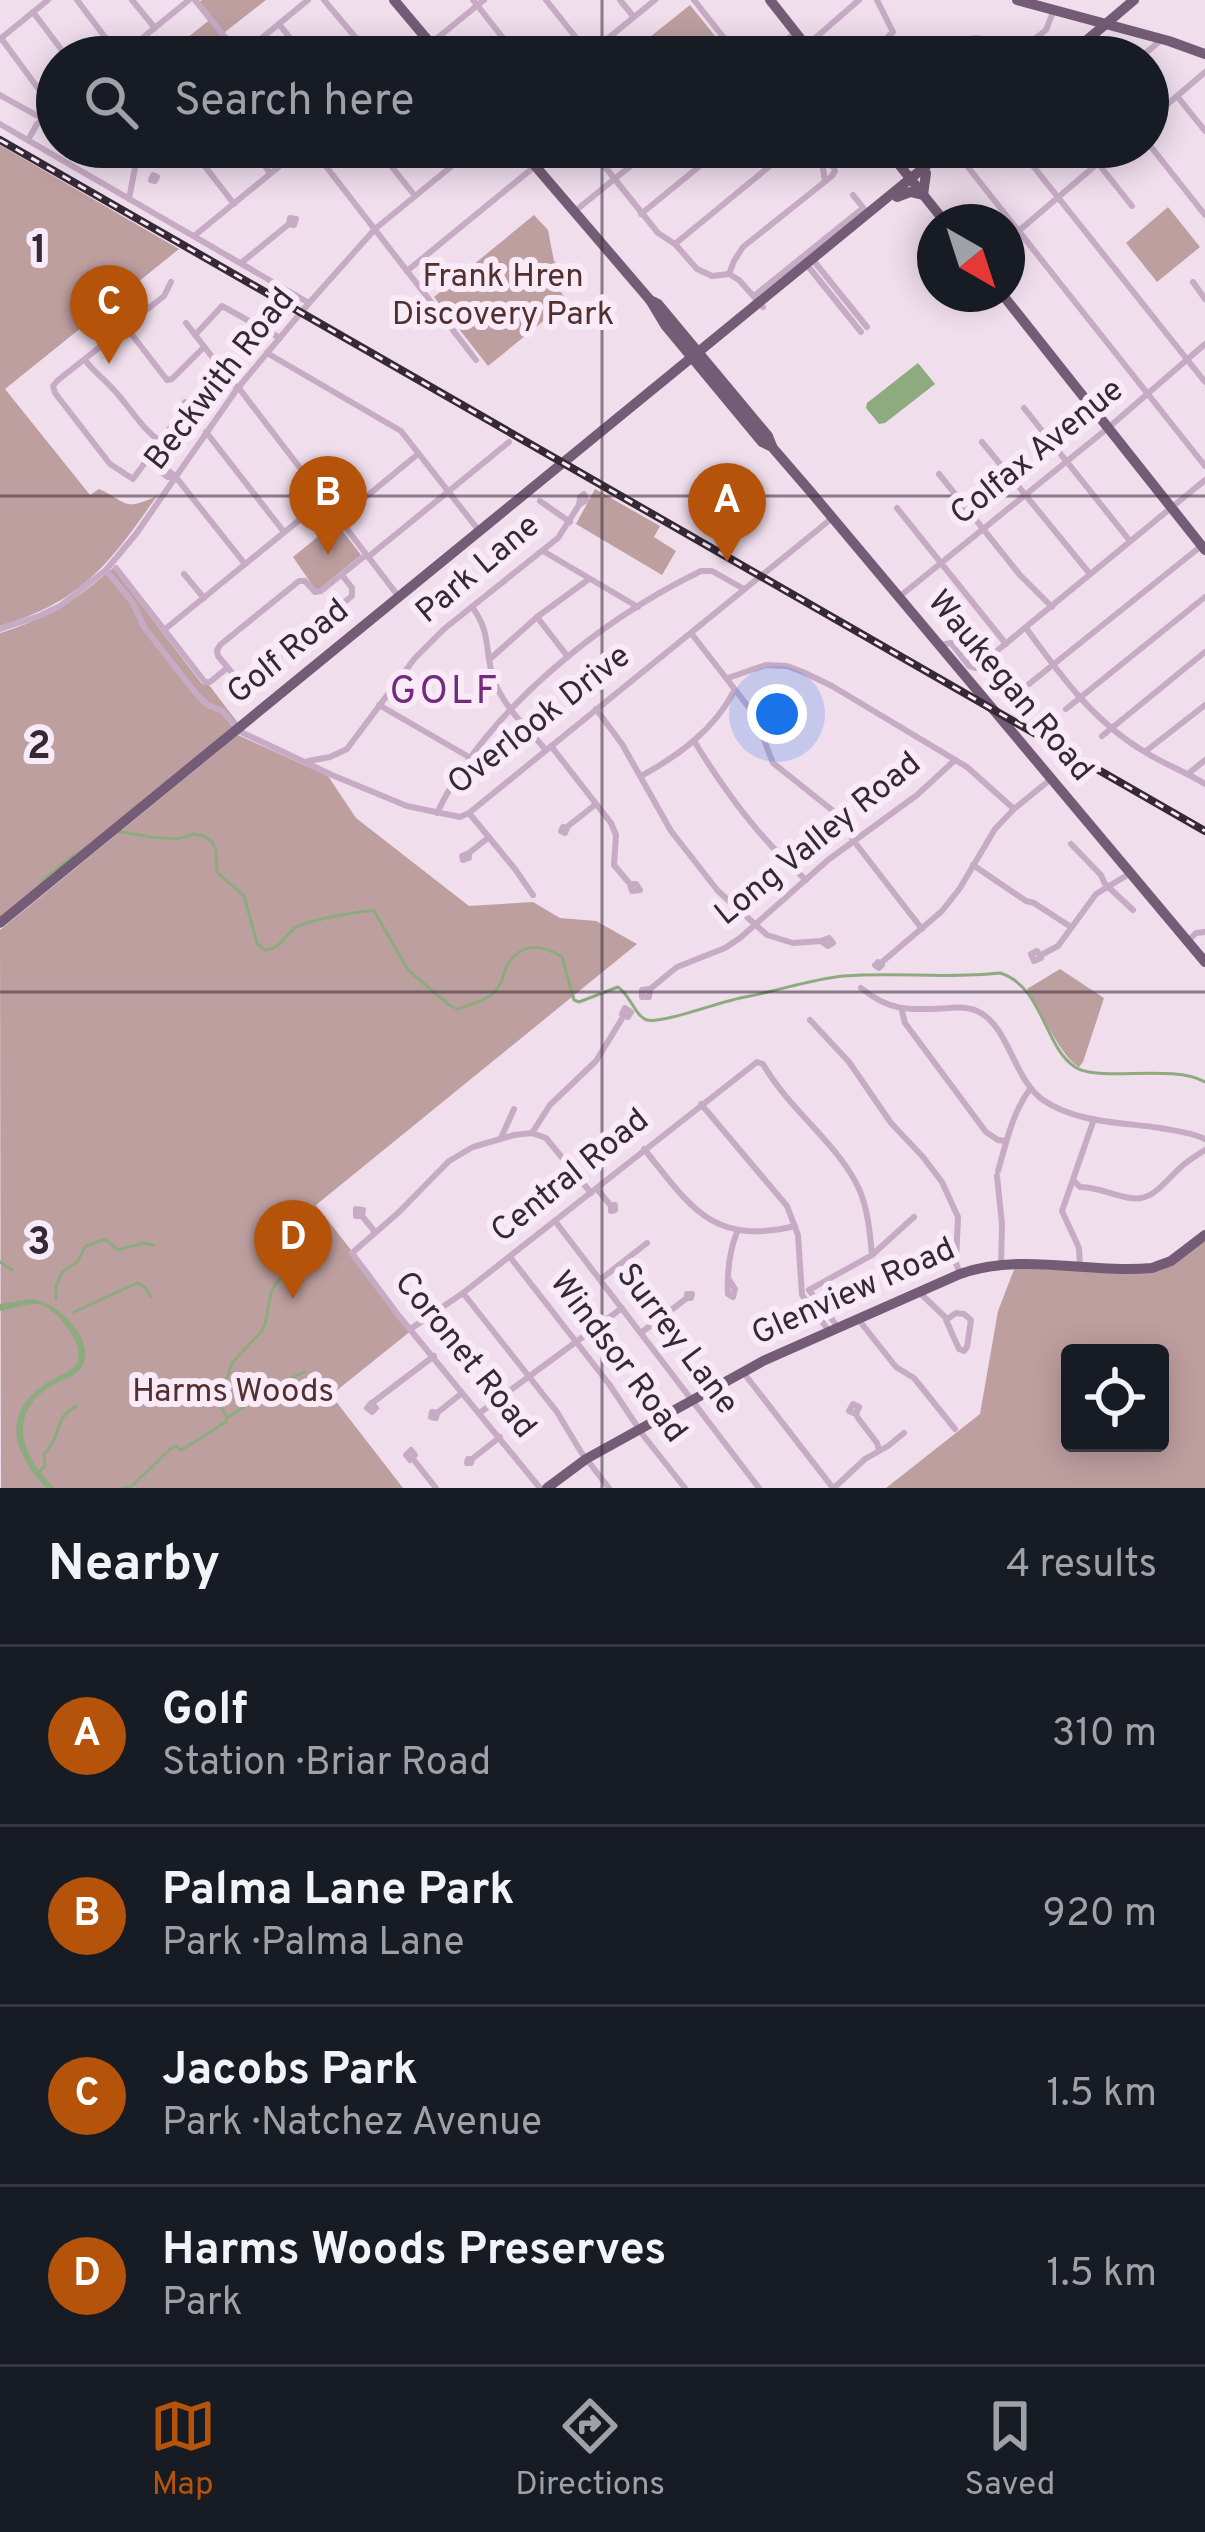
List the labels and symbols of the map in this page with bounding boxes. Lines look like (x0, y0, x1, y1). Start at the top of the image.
north arrow (917, 204, 1025, 312)
text: 1 (31, 228, 47, 277)
park label: Frank Hren Discovery Park (392, 257, 614, 337)
pin: C (70, 265, 148, 364)
street label: Beckwith Road (137, 280, 305, 480)
street label: Colfax Avenue (943, 370, 1133, 536)
pin: B (289, 456, 367, 555)
pin: A (688, 463, 766, 562)
street label: Park Lane (408, 506, 550, 634)
street label: Waukegan Road (917, 583, 1101, 791)
street label: Golf Road (219, 591, 359, 715)
street label: Overlook Drive (440, 637, 640, 805)
district label: GOLF (390, 669, 500, 718)
your location (747, 684, 807, 744)
text: 2 (27, 724, 51, 773)
street label: Long Valley Road (707, 744, 931, 936)
street label: Central Road (484, 1101, 658, 1253)
pin: D (254, 1200, 332, 1299)
text: 3 (27, 1220, 51, 1269)
street label: Glenview Road (746, 1229, 962, 1357)
street label: Surrey Lane (605, 1256, 747, 1424)
street label: Coronet Road (384, 1264, 544, 1448)
street label: Windsor Road (539, 1264, 695, 1452)
park label: Harms Woods (132, 1372, 334, 1414)

